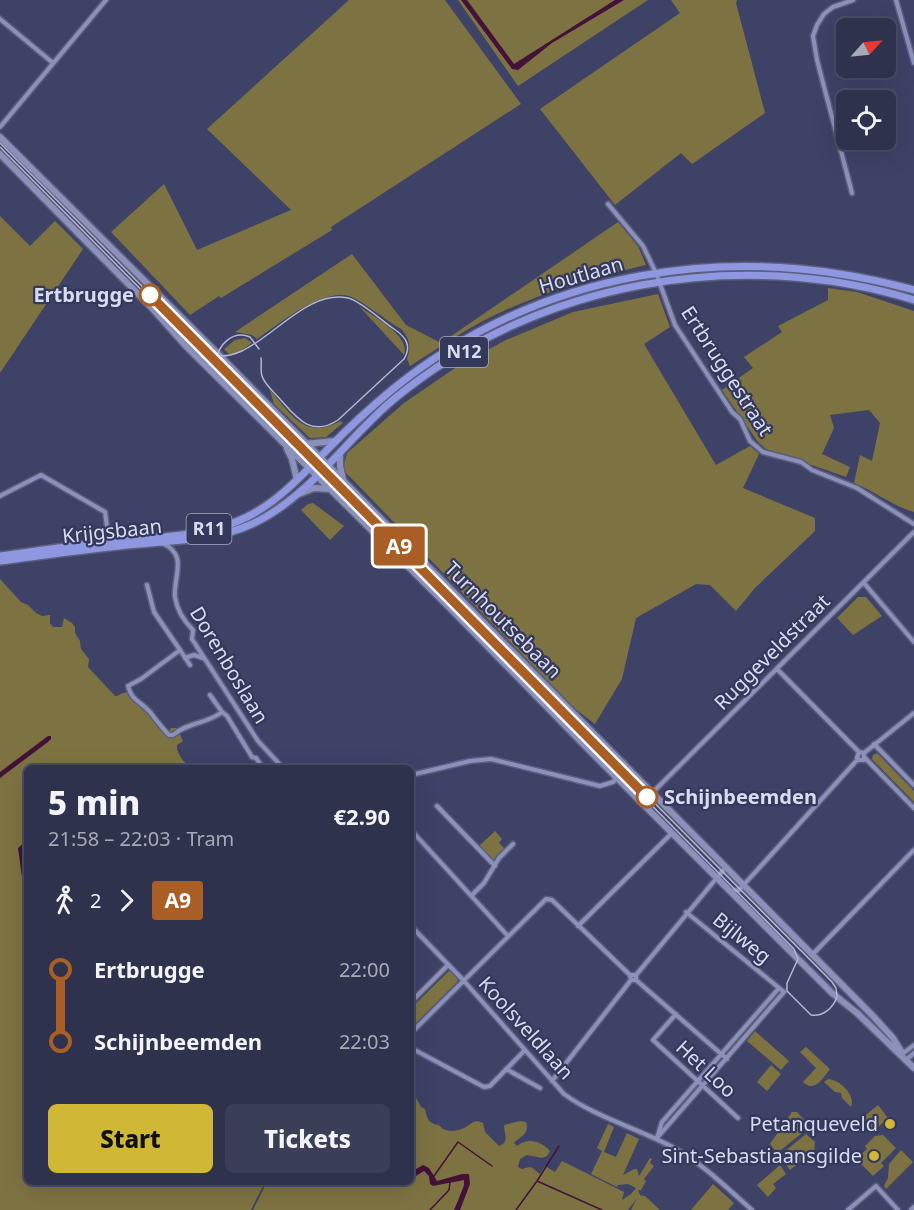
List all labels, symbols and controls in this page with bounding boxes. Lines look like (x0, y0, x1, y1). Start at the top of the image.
north arrow (836, 18, 896, 78)
map controls (836, 18, 896, 150)
button: locate (836, 90, 896, 150)
street label: Houtlaan (536, 250, 626, 299)
place label: Ertbrugge (33, 281, 134, 308)
marker: Ertbrugge (139, 284, 161, 306)
street label: Ertbruggestraat (675, 301, 780, 441)
road number: N12 (440, 337, 488, 367)
street label: Krijgsbaan (61, 512, 163, 549)
road number: R11 (186, 514, 232, 544)
line badge: A9 (372, 526, 426, 566)
text: A9 (386, 532, 412, 560)
street label: Turnhoutsebaan (439, 555, 568, 684)
street label: Ruggeveldstraat (708, 588, 835, 715)
street label: Dorenboslaan (184, 601, 275, 728)
text: 5 min (48, 780, 140, 825)
place label: Schijnbeemden (664, 783, 817, 810)
marker: Schijnbeemden (636, 786, 658, 808)
text: €2.90 (333, 801, 390, 831)
text: 21:58 – 22:03 · Tram (48, 825, 234, 852)
icon: walk (48, 884, 81, 917)
icon: forward (110, 884, 143, 917)
text: A9 (164, 886, 191, 914)
text: 2 (90, 887, 101, 914)
street label: Bijlweg (707, 906, 777, 969)
text: Ertbrugge (94, 954, 205, 984)
text: 22:00 (339, 956, 390, 983)
street label: Koolsveldlaan (473, 970, 580, 1085)
text: Schijnbeemden (94, 1026, 262, 1056)
text: 22:03 (339, 1028, 390, 1055)
street label: Het Loo (670, 1034, 742, 1103)
button: Start (48, 1104, 213, 1173)
button: Tickets (225, 1104, 390, 1173)
place label: Petanqueveld (749, 1110, 878, 1137)
marker: Petanqueveld (883, 1117, 897, 1131)
place label: Sint-Sebastiaansgilde (662, 1142, 862, 1169)
marker: Sint-Sebastiaansgilde (867, 1149, 881, 1163)

